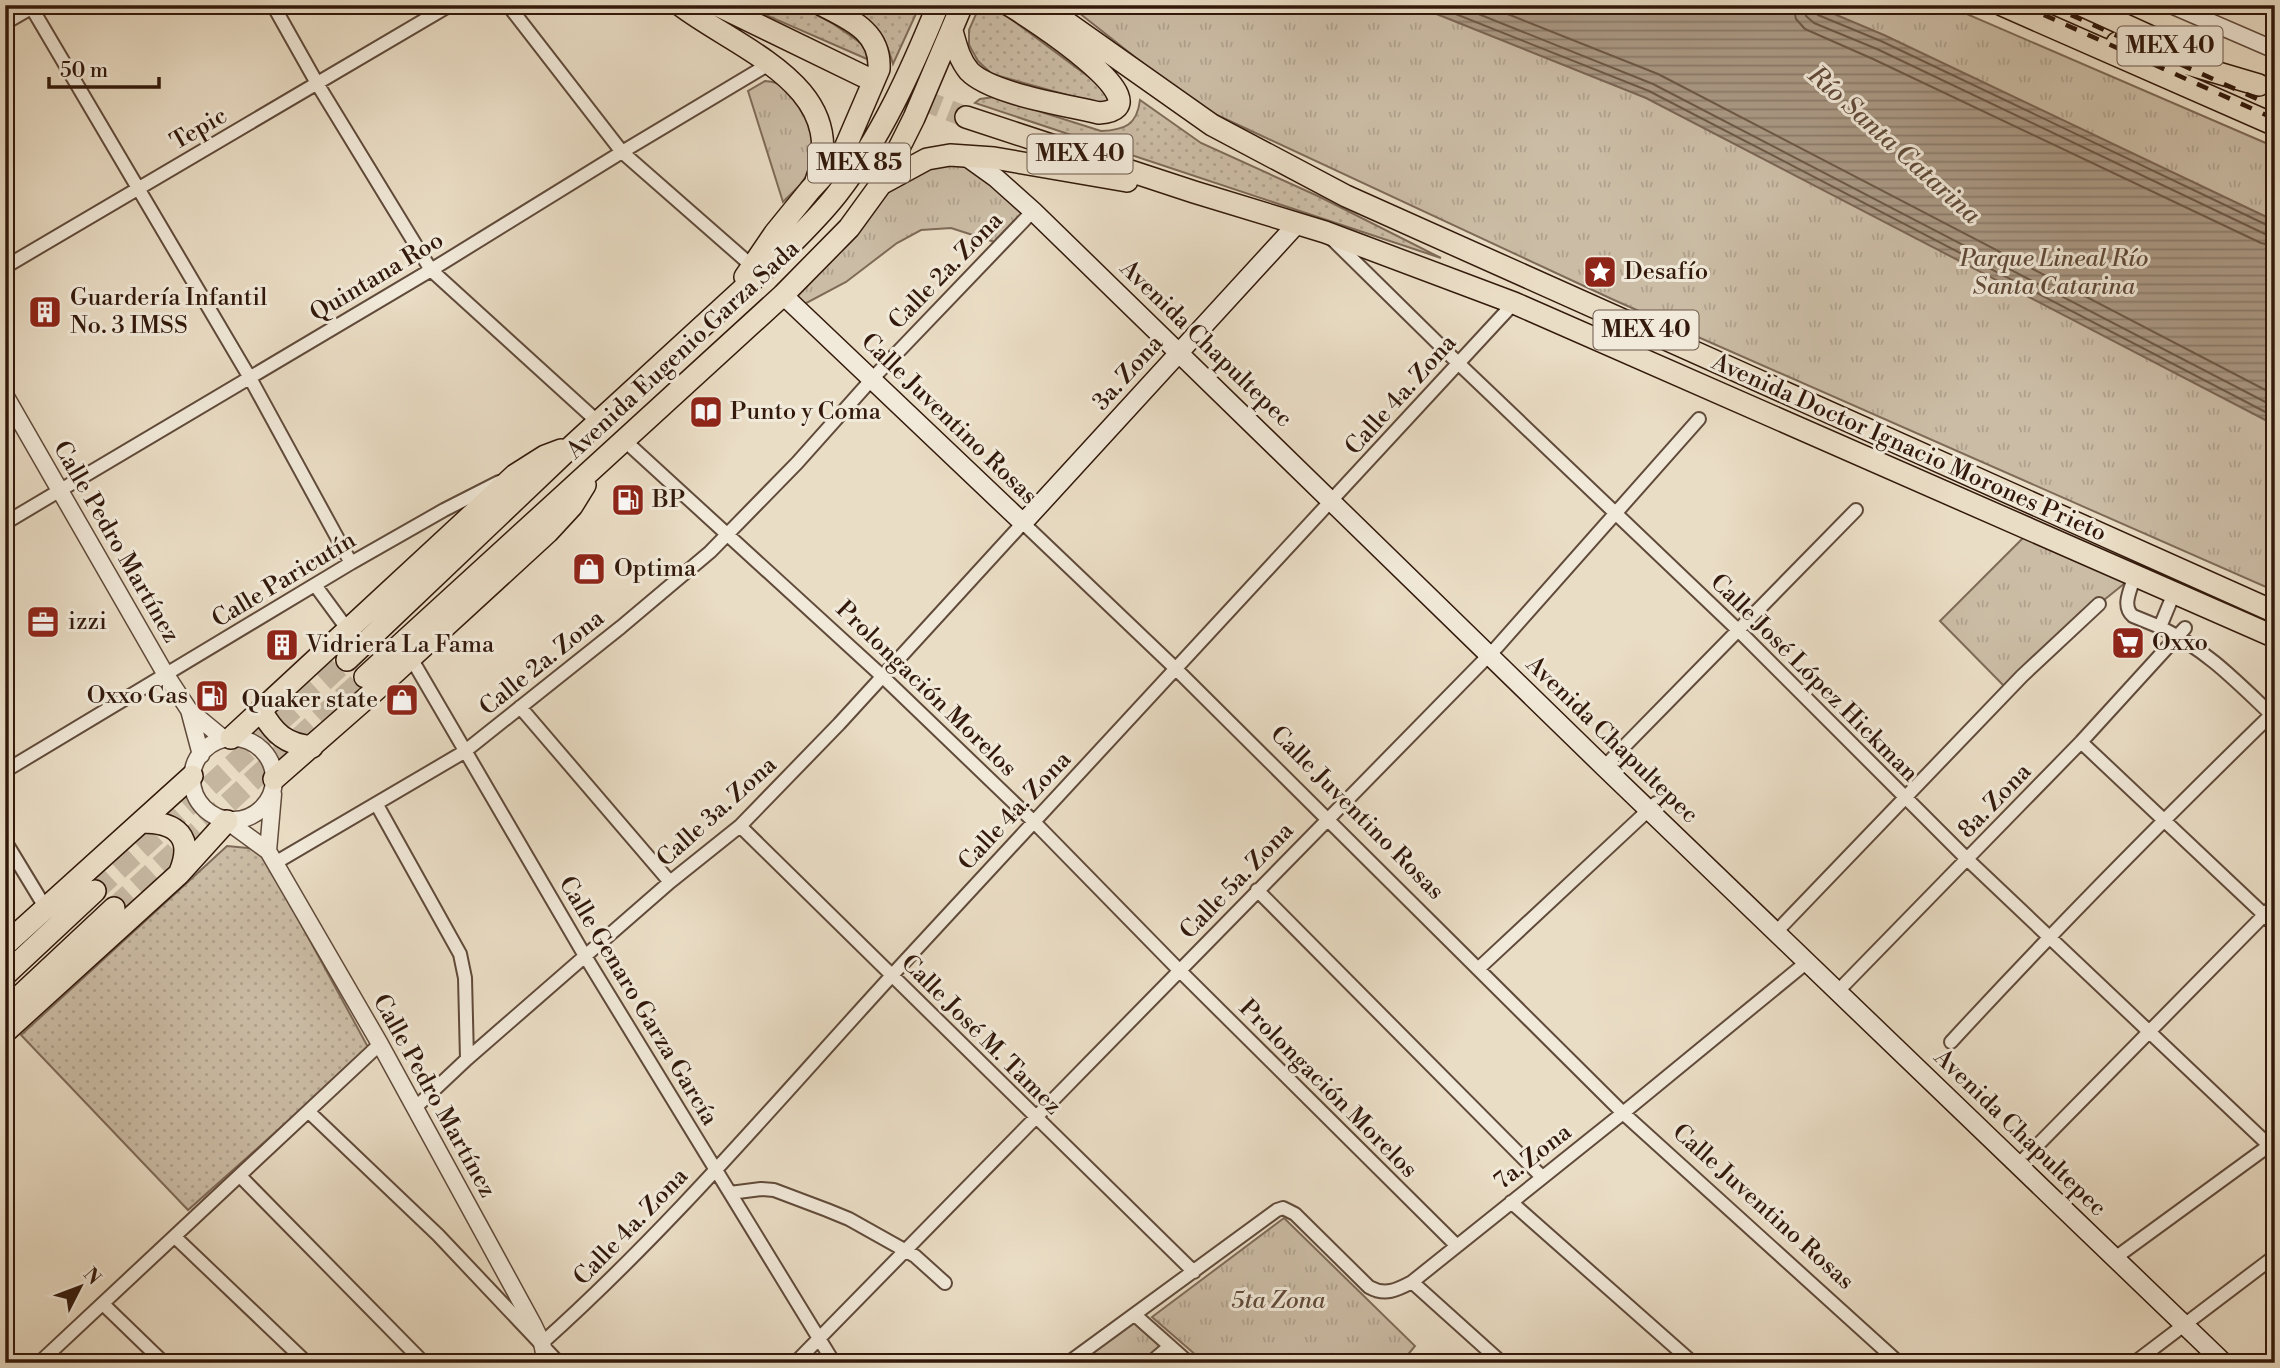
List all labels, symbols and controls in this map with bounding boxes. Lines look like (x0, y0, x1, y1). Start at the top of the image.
road number: MEX 40 (2118, 26, 2222, 66)
scale bar (49, 46, 159, 90)
text: 50 m (60, 58, 108, 84)
water label: Río Santa Catarina (1800, 58, 1987, 231)
street label: Tepic (165, 101, 233, 157)
road number: MEX 40 (1028, 134, 1132, 174)
road number: MEX 85 (808, 144, 910, 182)
street label: Calle 2a. Zona (883, 205, 1010, 336)
street label: Quintana Roo (305, 225, 449, 329)
street label: Avenida Eugenio Garza Sada (560, 234, 806, 467)
park label: Parque Lineal Río Santa Catarina (1959, 244, 2148, 302)
street label: Avenida Chapultepec (1113, 253, 1298, 434)
place icon: Desafío (1581, 253, 1619, 291)
place label: Desafío (1624, 257, 1708, 287)
place label: Guardería Infantil No. 3 IMSS (70, 283, 267, 341)
building icon: Guardería Infantil No. 3 IMSS (26, 293, 64, 331)
road number: MEX 40 (1594, 310, 1698, 350)
street label: Calle Juventino Rosas (854, 327, 1044, 511)
street label: 3a. Zona (1086, 328, 1170, 417)
street label: Calle 4a. Zona (1339, 328, 1464, 462)
street label: Avenida Doctor Ignacio Morones Prieto (1706, 347, 2111, 549)
library icon: Punto y Coma (687, 393, 725, 431)
place label: Punto y Coma (730, 397, 882, 427)
street label: Calle Pedro Martínez (46, 436, 186, 648)
fuel station icon: BP (609, 481, 647, 519)
place label: BP (651, 485, 685, 515)
street label: Calle Paricutín (207, 525, 361, 635)
shop icon: Optima (570, 550, 608, 588)
place label: Optima (614, 554, 697, 584)
street label: Calle José López Hickman (1704, 568, 1924, 788)
street label: Prolongación Morelos (829, 595, 1023, 783)
office icon: izzi (24, 603, 62, 641)
street label: Calle 2a. Zona (474, 603, 611, 722)
place label: izzi (68, 607, 107, 637)
supermarket icon: Oxxo (2109, 624, 2147, 662)
building icon: Vidriera La Fama (263, 626, 301, 664)
place label: Oxxo (2152, 628, 2208, 658)
place label: Vidriera La Fama (305, 630, 495, 660)
street label: Avenida Chapultepec (1519, 649, 1704, 830)
fuel station icon: Oxxo Gas (193, 677, 231, 715)
place label: Oxxo Gas (87, 681, 188, 711)
shop icon: Quaker state (383, 681, 421, 719)
place label: Quaker state (241, 685, 378, 715)
street label: Calle Juventino Rosas (1264, 720, 1450, 906)
street label: Calle 4a. Zona (952, 744, 1078, 877)
street label: Calle 3a. Zona (651, 750, 784, 874)
street label: 8a. Zona (1952, 757, 2039, 845)
street label: Calle 5a. Zona (1174, 816, 1301, 946)
street label: Calle Genaro Garza García (552, 871, 725, 1132)
street label: Calle José M. Tamez (894, 948, 1068, 1122)
street label: Calle Pedro Martínez (366, 989, 502, 1203)
street label: Prolongación Morelos (1232, 993, 1424, 1185)
street label: Avenida Chapultepec (1927, 1042, 2112, 1223)
street label: 7a. Zona (1488, 1117, 1578, 1197)
street label: Calle Juventino Rosas (1666, 1118, 1860, 1296)
street label: Calle 4a. Zona (567, 1161, 695, 1292)
north arrow (46, 1252, 116, 1322)
text: N (78, 1263, 106, 1290)
park label: 5ta Zona (1231, 1286, 1326, 1316)

